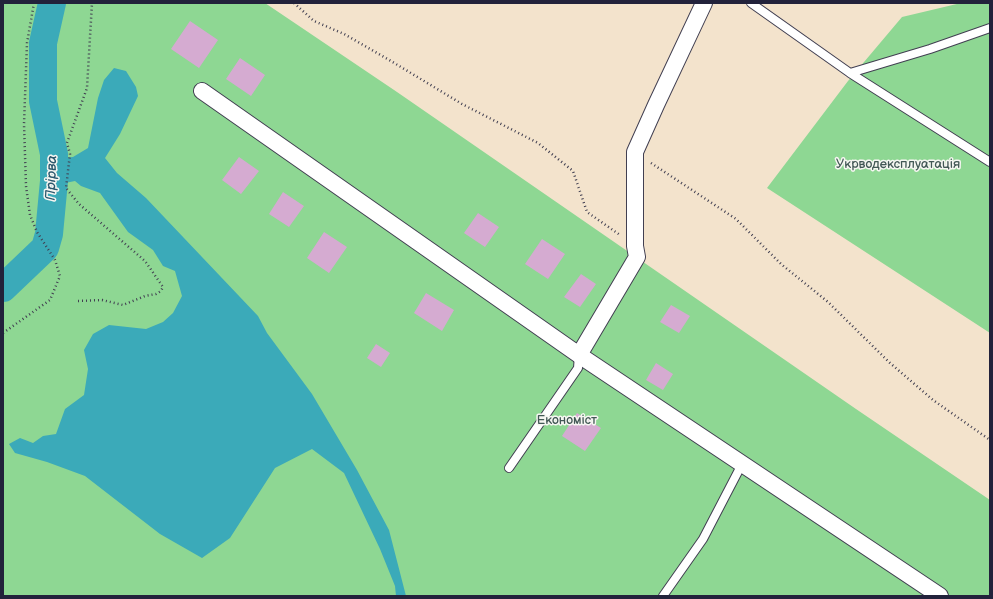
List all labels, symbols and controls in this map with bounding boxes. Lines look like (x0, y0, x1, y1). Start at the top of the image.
water label: Прірва (43, 155, 61, 201)
park label: Укрводексплуатація (836, 157, 960, 173)
park label: Економіст (537, 413, 597, 429)

